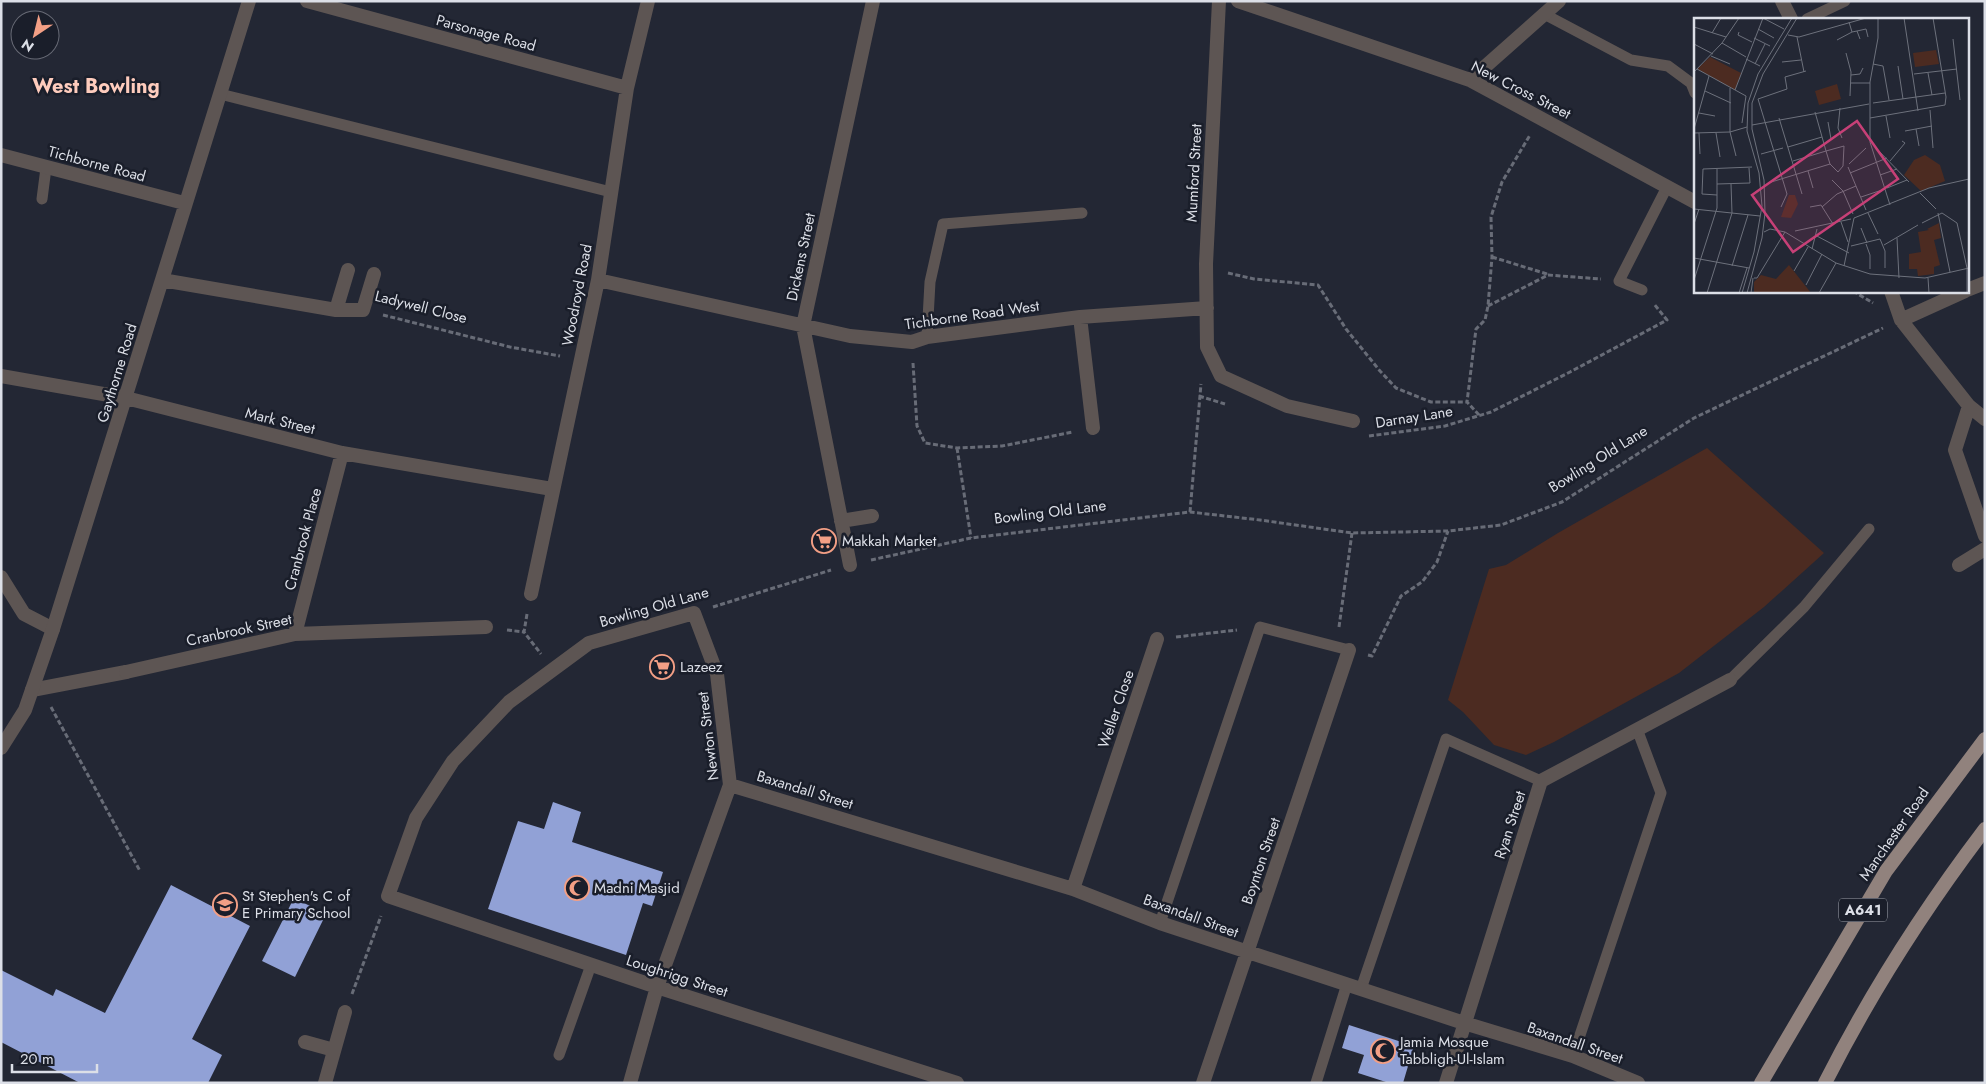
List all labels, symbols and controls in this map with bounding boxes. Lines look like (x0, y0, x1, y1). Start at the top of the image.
street label: Parsonage Road (434, 9, 538, 57)
north arrow (10, 10, 60, 60)
inset map (1694, 18, 1968, 292)
text: N (17, 34, 38, 57)
street label: New Cross Street (1467, 55, 1575, 125)
district label: West Bowling (32, 72, 160, 101)
street label: Mumford Street (1180, 123, 1208, 223)
street label: Tichborne Road (46, 140, 148, 188)
street label: Dickens Street (781, 211, 821, 303)
street label: Woodroyd Road (556, 242, 598, 348)
street label: Ladywell Close (373, 285, 470, 329)
street label: Tichborne Road West (903, 295, 1041, 335)
street label: Gaythorne Road (91, 321, 143, 425)
street label: Darnay Lane (1374, 400, 1455, 434)
street label: Mark Street (243, 402, 318, 440)
street label: Bowling Old Lane (1544, 420, 1652, 498)
street label: Cranbrook Place (279, 485, 327, 593)
street label: Bowling Old Lane (993, 494, 1108, 530)
supermarket icon: Makkah Market (811, 528, 837, 554)
place label: Makkah Market (842, 530, 937, 552)
street label: Bowling Old Lane (597, 581, 711, 633)
street label: Cranbrook Street (184, 608, 294, 652)
supermarket icon: Lazeez (649, 654, 675, 680)
place label: Lazeez (680, 656, 723, 678)
street label: Weller Close (1092, 667, 1140, 751)
street label: Newton Street (692, 690, 724, 782)
street label: Baxandall Street (754, 765, 856, 815)
street label: Manchester Road (1854, 783, 1934, 885)
street label: Ryan Street (1489, 788, 1531, 862)
street label: Boynton Street (1236, 814, 1286, 907)
mosque icon: Madni Masjid (564, 875, 590, 901)
place label: Madni Masjid (594, 877, 680, 899)
place label: St Stephen's C of E Primary School (242, 885, 351, 924)
street label: Baxandall Street (1140, 889, 1242, 944)
school or university icon: St Stephen's C of E Primary School (212, 892, 238, 918)
road number: A641 (1839, 898, 1887, 922)
street label: Loughrigg Street (623, 949, 731, 1003)
street label: Baxandall Street (1524, 1016, 1626, 1070)
place label: Jamia Mosque Tabbligh-Ul-Islam (1398, 1031, 1505, 1070)
mosque icon: Jamia Mosque Tabbligh-Ul-Islam (1370, 1038, 1396, 1064)
scale bar (12, 1042, 98, 1074)
text: 20 m (20, 1048, 54, 1070)

